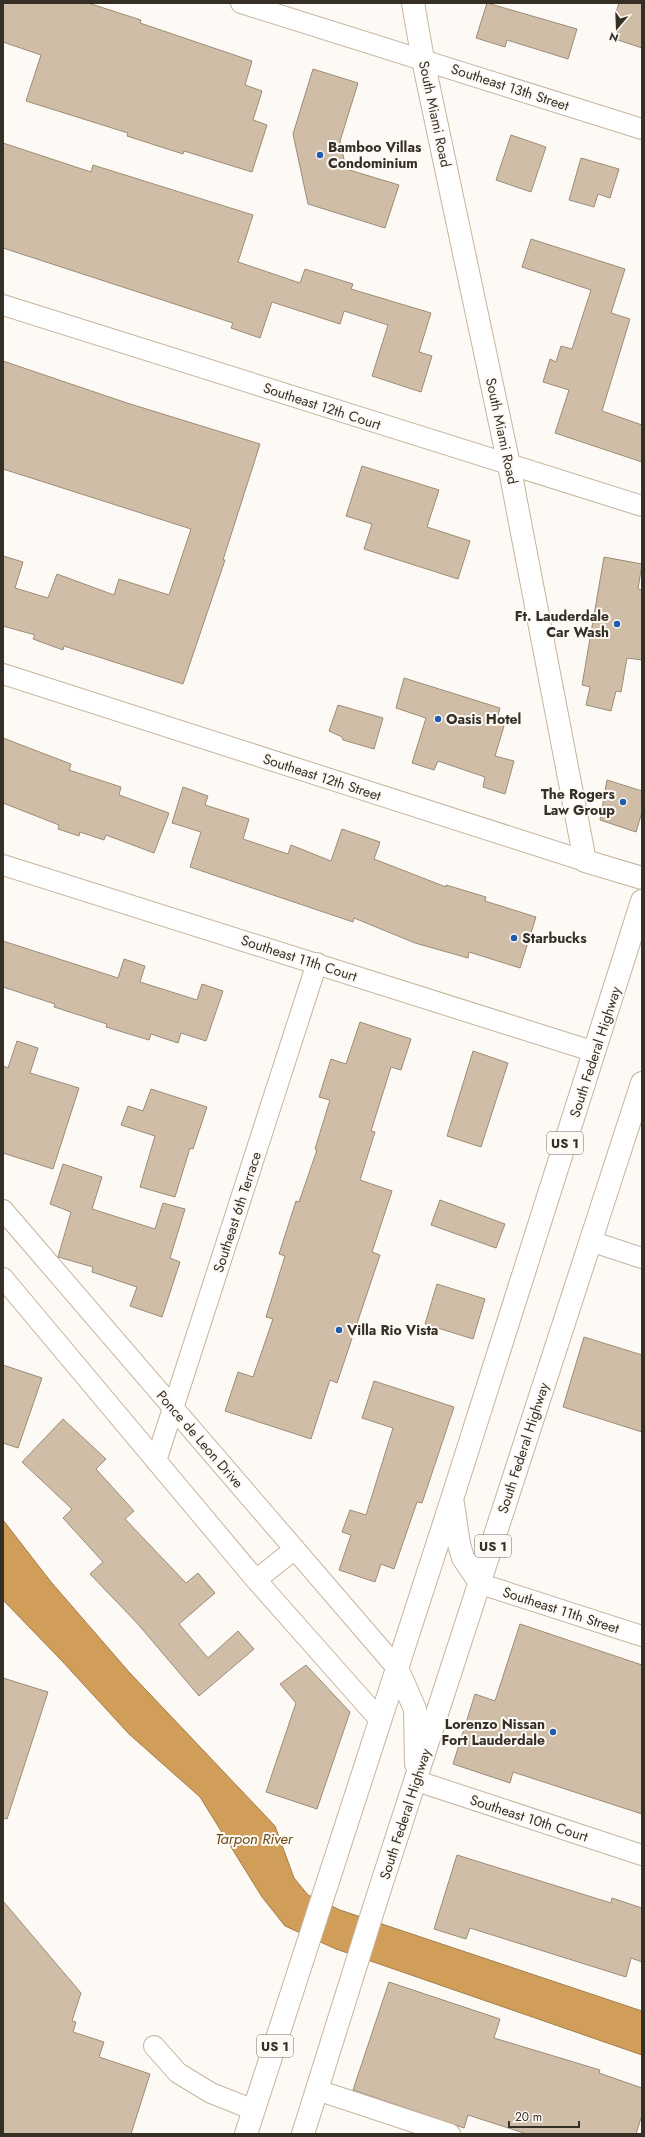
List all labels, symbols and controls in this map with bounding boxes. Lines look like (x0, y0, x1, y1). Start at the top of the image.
north arrow (597, 8, 637, 48)
text: N (607, 28, 620, 46)
street label: South Miami Road (414, 59, 456, 169)
street label: Southeast 13th Street (449, 59, 572, 116)
place label: Bamboo Villas Condominium (328, 137, 422, 173)
marker: Bamboo Villas Condominium (315, 150, 325, 160)
street label: South Miami Road (481, 376, 523, 486)
street label: Southeast 12th Court (261, 378, 384, 435)
place label: Ft. Lauderdale Car Wash (515, 606, 609, 642)
marker: Ft. Lauderdale Car Wash (612, 619, 622, 629)
place label: Oasis Hotel (446, 709, 521, 729)
marker: Oasis Hotel (433, 714, 443, 724)
street label: Southeast 12th Street (260, 748, 384, 806)
place label: The Rogers Law Group (541, 784, 616, 820)
marker: The Rogers Law Group (618, 797, 628, 807)
place label: Starbucks (522, 928, 587, 948)
street label: Southeast 11th Court (238, 930, 360, 986)
marker: Starbucks (509, 933, 519, 943)
street label: South Federal Highway (564, 983, 626, 1120)
road number: US 1 (547, 1132, 583, 1154)
street label: Southeast 6th Terrace (208, 1149, 266, 1275)
place label: Villa Rio Vista (346, 1320, 438, 1340)
marker: Villa Rio Vista (334, 1325, 344, 1335)
street label: South Federal Highway (492, 1379, 554, 1516)
street label: Ponce de Leon Drive (152, 1386, 248, 1492)
road number: US 1 (475, 1535, 511, 1557)
street label: Southeast 11th Street (500, 1582, 622, 1638)
place label: Lorenzo Nissan Fort Lauderdale (442, 1714, 545, 1750)
marker: Lorenzo Nissan Fort Lauderdale (548, 1727, 558, 1737)
street label: South Federal Highway (374, 1745, 436, 1882)
street label: Southeast 10th Court (467, 1790, 591, 1847)
water label: Tarpon River (215, 1828, 294, 1850)
road number: US 1 (257, 2035, 293, 2057)
scale bar (509, 2103, 579, 2129)
text: 20 m (515, 2108, 542, 2126)

